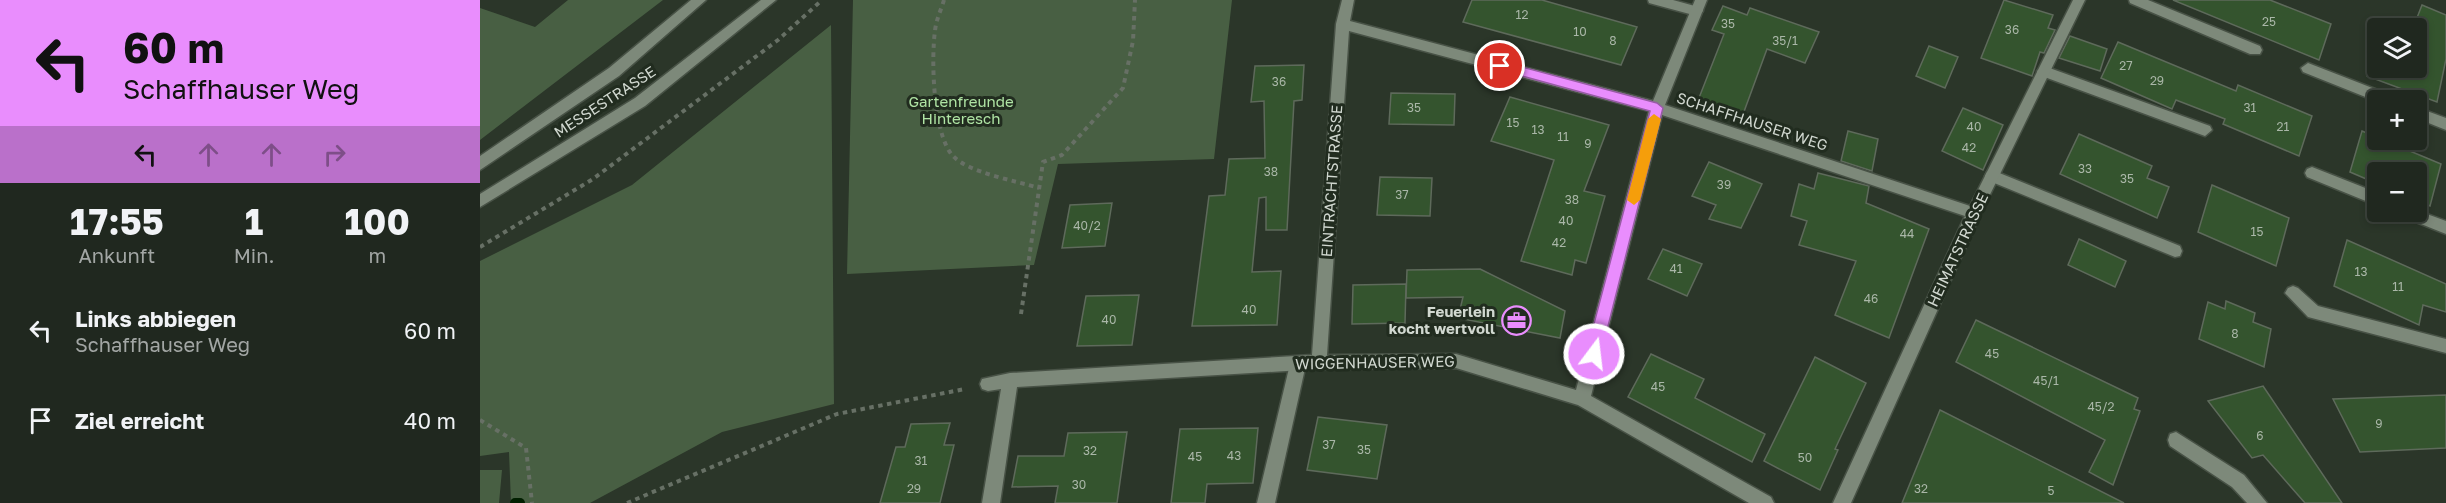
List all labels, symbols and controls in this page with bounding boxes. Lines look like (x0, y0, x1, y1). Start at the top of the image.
house number: 12 (1516, 7, 1528, 22)
house number: 25 (2262, 14, 2276, 29)
house number: 35 (1721, 16, 1735, 31)
map controls (2367, 18, 2427, 222)
button: layers (2367, 18, 2427, 78)
text: 60 m (123, 22, 224, 72)
house number: 36 (2005, 22, 2019, 37)
icon: left (24, 24, 102, 102)
house number: 10 (1573, 24, 1587, 39)
house number: 8 (1609, 33, 1617, 48)
house number: 35/1 (1772, 33, 1798, 48)
pin (1474, 40, 1525, 91)
icon: arrive (1483, 49, 1516, 82)
house number: 27 (2119, 58, 2133, 73)
street label: MESSESTRASSE (550, 62, 659, 141)
text: Schaffhauser Weg (123, 73, 359, 105)
house number: 29 (2150, 73, 2164, 88)
house number: 36 (1272, 74, 1286, 89)
street label: SCHAFFHAUSER WEG (1674, 88, 1830, 154)
button: + (2367, 90, 2427, 150)
park label: Gartenfreunde Hinteresch (908, 92, 1014, 127)
house number: 35 (1407, 100, 1421, 115)
house number: 31 (2244, 100, 2257, 115)
street label: EINTRACHTSTRASSE (1317, 104, 1345, 258)
house number: 15 (1507, 115, 1519, 130)
house number: 40 (1967, 119, 1981, 134)
house number: 21 (2277, 119, 2290, 134)
house number: 13 (1532, 122, 1544, 137)
house number: 11 (1557, 129, 1569, 144)
house number: 9 (1584, 136, 1592, 151)
icon: left (129, 138, 162, 171)
icon: ahead (192, 138, 225, 171)
icon: ahead (255, 138, 288, 171)
icon: right (318, 138, 351, 171)
house number: 42 (1962, 140, 1976, 155)
house number: 33 (2078, 161, 2092, 176)
button: − (2367, 162, 2427, 222)
house number: 38 (1264, 164, 1278, 179)
house number: 35 (2120, 171, 2134, 186)
house number: 39 (1717, 177, 1731, 192)
house number: 37 (1395, 187, 1409, 202)
street label: HEIMATSTRASSE (1923, 190, 1991, 309)
house number: 38 (1565, 192, 1579, 207)
text: 17:55 (70, 200, 164, 243)
text: 1 (245, 200, 263, 243)
text: 100 (345, 200, 410, 243)
house number: 40 (1559, 213, 1573, 228)
house number: 40/2 (1073, 218, 1101, 233)
house number: 15 (2251, 224, 2263, 239)
house number: 44 (1900, 226, 1914, 241)
house number: 42 (1552, 235, 1566, 250)
text: Ankunft (78, 243, 155, 267)
text: Min. (234, 243, 275, 267)
text: m (368, 243, 386, 267)
house number: 41 (1669, 261, 1683, 276)
house number: 13 (2355, 264, 2367, 279)
house number: 11 (2392, 279, 2404, 294)
house number: 46 (1864, 291, 1878, 306)
house number: 40 (1242, 302, 1256, 317)
place label: Feuerlein kocht wertvoll (1389, 302, 1495, 337)
text: Links abbiegen (75, 305, 236, 332)
office icon: Feuerlein kocht wertvoll (1500, 305, 1532, 337)
house number: 40 (1102, 312, 1116, 327)
icon: left (24, 314, 57, 347)
text: 60 m (404, 317, 456, 344)
position arrow (1562, 322, 1626, 386)
house number: 8 (2231, 326, 2239, 341)
text: Schaffhauser Weg (75, 332, 250, 356)
house number: 45 (1985, 346, 1999, 361)
street label: WIGGENHAUSER WEG (1295, 352, 1455, 372)
house number: 45/1 (2033, 373, 2059, 388)
house number: 45 (1651, 379, 1665, 394)
house number: 45/2 (2087, 399, 2115, 414)
icon: arrive (24, 404, 57, 437)
text: Ziel erreicht (75, 407, 204, 434)
text: 40 m (404, 407, 456, 434)
house number: 9 (2375, 416, 2383, 431)
house number: 6 (2256, 428, 2264, 443)
house number: 37 (1322, 437, 1336, 452)
house number: 35 (1357, 442, 1371, 457)
house number: 32 (1083, 443, 1097, 458)
house number: 43 (1227, 448, 1241, 463)
house number: 45 (1188, 449, 1202, 464)
house number: 50 (1798, 450, 1812, 465)
house number: 31 (915, 453, 928, 468)
house number: 30 (1072, 477, 1086, 492)
house number: 29 (907, 481, 921, 496)
house number: 32 (1914, 481, 1928, 496)
house number: 5 (2048, 483, 2055, 498)

